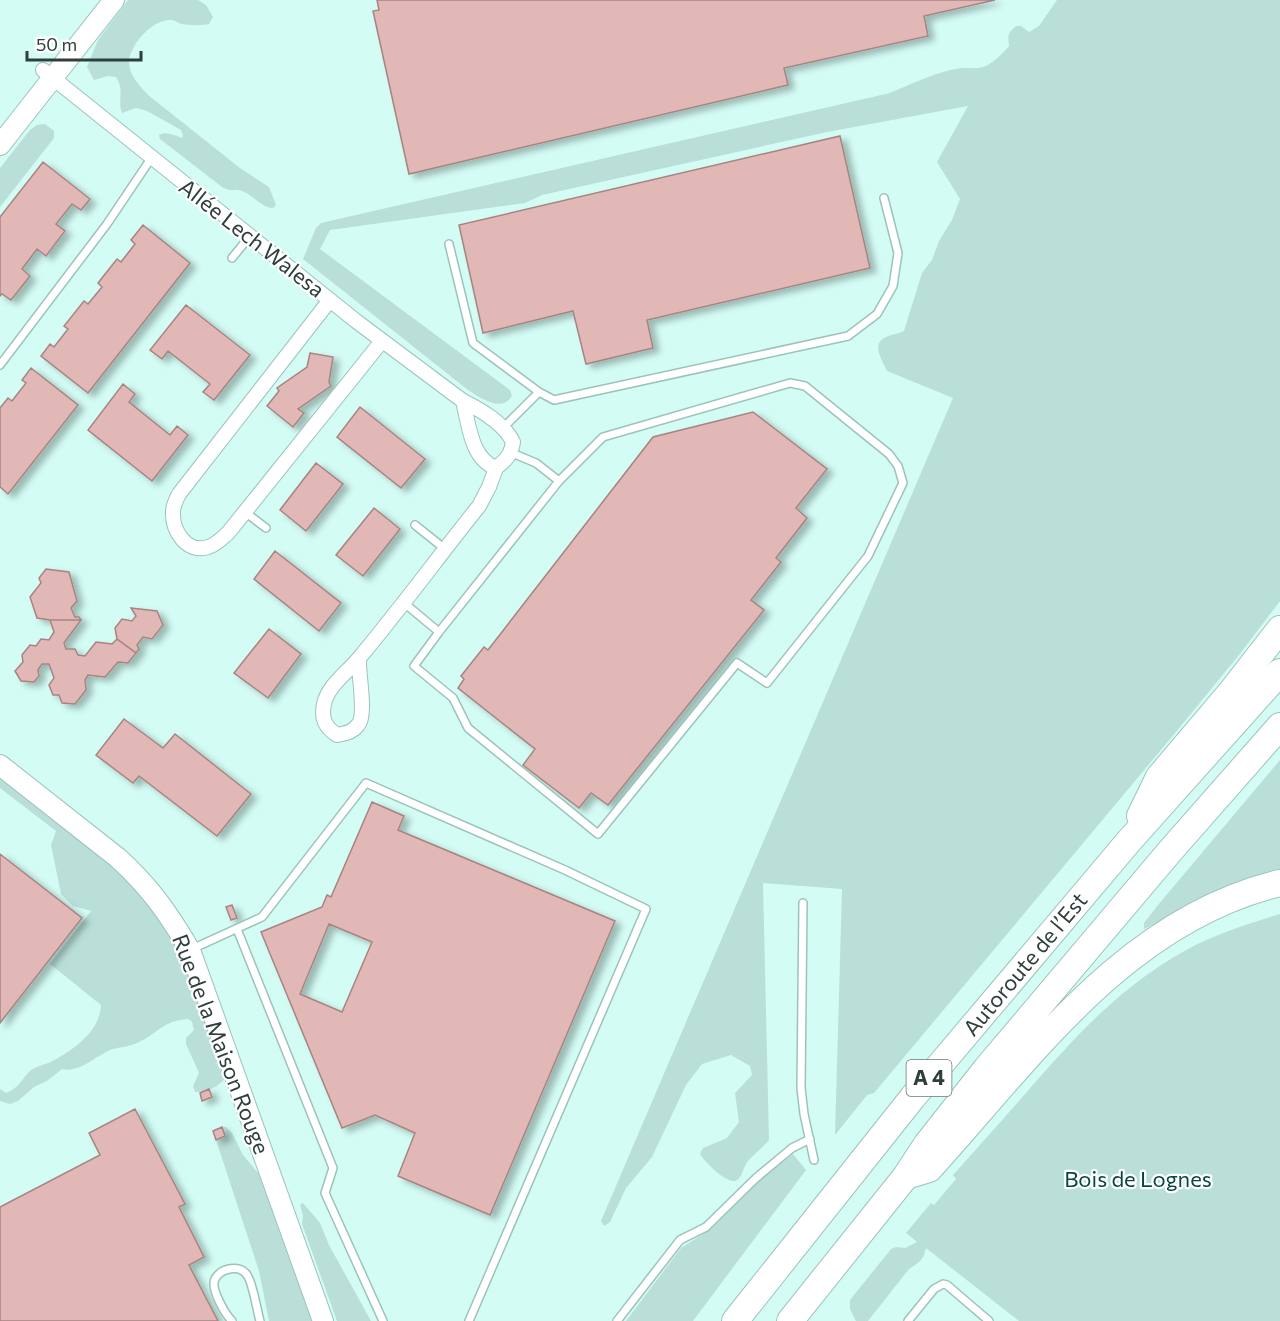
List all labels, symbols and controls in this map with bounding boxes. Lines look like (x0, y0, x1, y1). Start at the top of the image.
scale bar (27, 24, 141, 62)
text: 50 m (36, 33, 77, 55)
street label: Allée Lech Walesa (174, 172, 330, 303)
street label: Autoroute de l’Est (957, 886, 1092, 1041)
street label: Rue de la Maison Rouge (167, 930, 276, 1158)
road number: A 4 (906, 1060, 952, 1096)
park label: Bois de Lognes (1064, 1165, 1212, 1192)

